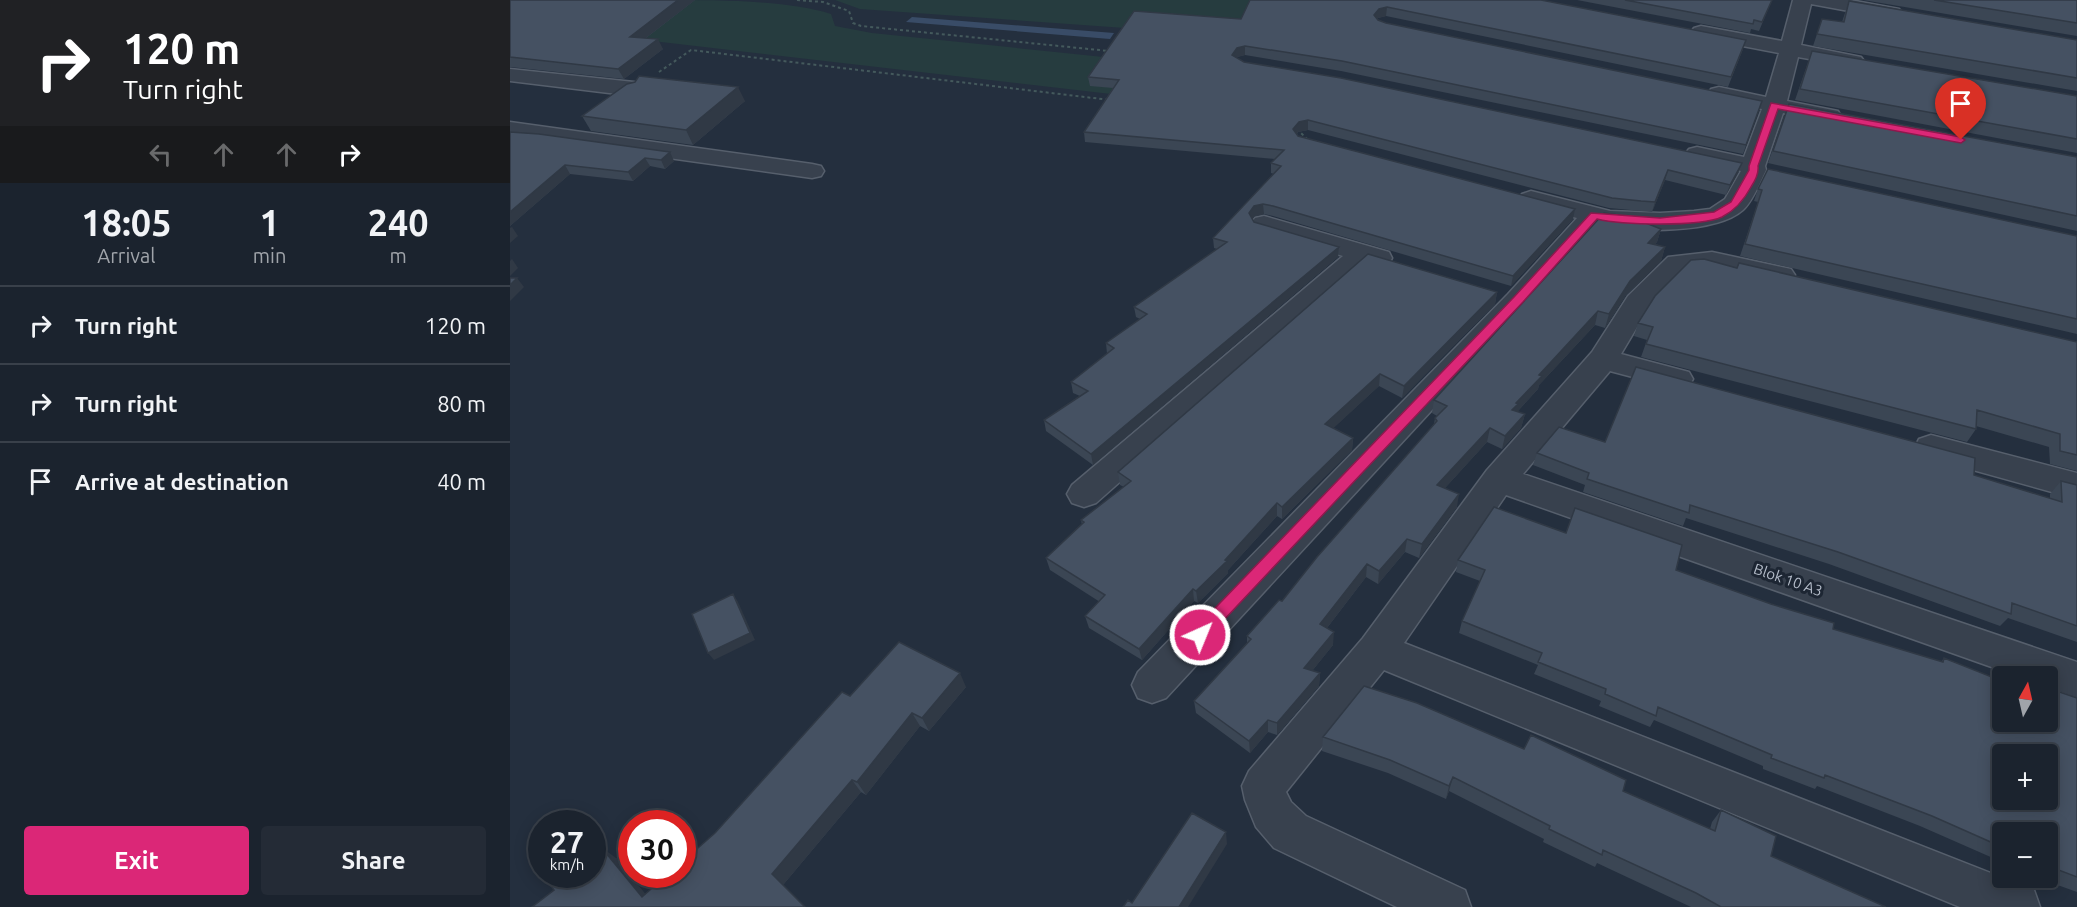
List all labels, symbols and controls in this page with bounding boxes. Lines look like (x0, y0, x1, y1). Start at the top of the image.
icon: right (24, 24, 102, 102)
text: 120 m (123, 25, 240, 72)
text: Turn right (123, 74, 243, 104)
pin (1935, 78, 1986, 140)
icon: arrive (1944, 87, 1977, 120)
icon: left (144, 138, 177, 171)
icon: ahead (207, 138, 240, 171)
icon: ahead (270, 138, 303, 171)
icon: right (333, 138, 366, 171)
text: 18:05 (81, 202, 171, 243)
text: 1 (259, 202, 280, 243)
text: 240 (368, 202, 429, 243)
text: Arrival (97, 244, 156, 267)
text: min (253, 244, 286, 267)
text: m (390, 244, 407, 267)
icon: right (24, 309, 57, 342)
text: Turn right (75, 313, 177, 338)
text: 120 m (425, 313, 486, 338)
icon: right (24, 387, 57, 420)
text: Turn right (75, 391, 177, 416)
text: 80 m (437, 391, 486, 416)
icon: arrive (24, 465, 57, 498)
text: Arrive at destination (75, 469, 289, 494)
text: 40 m (437, 469, 486, 494)
street label: Blok 10 A3 (1751, 560, 1825, 599)
position arrow (1168, 603, 1232, 667)
north arrow (1992, 666, 2058, 732)
map controls (1992, 666, 2058, 888)
button: + (1992, 744, 2058, 810)
speed limit sign: 30 (618, 810, 696, 888)
button: − (1992, 822, 2058, 888)
text: 27 (550, 825, 584, 859)
button: Exit (24, 826, 249, 895)
button: Share (261, 826, 486, 895)
text: km/h (550, 856, 584, 873)

